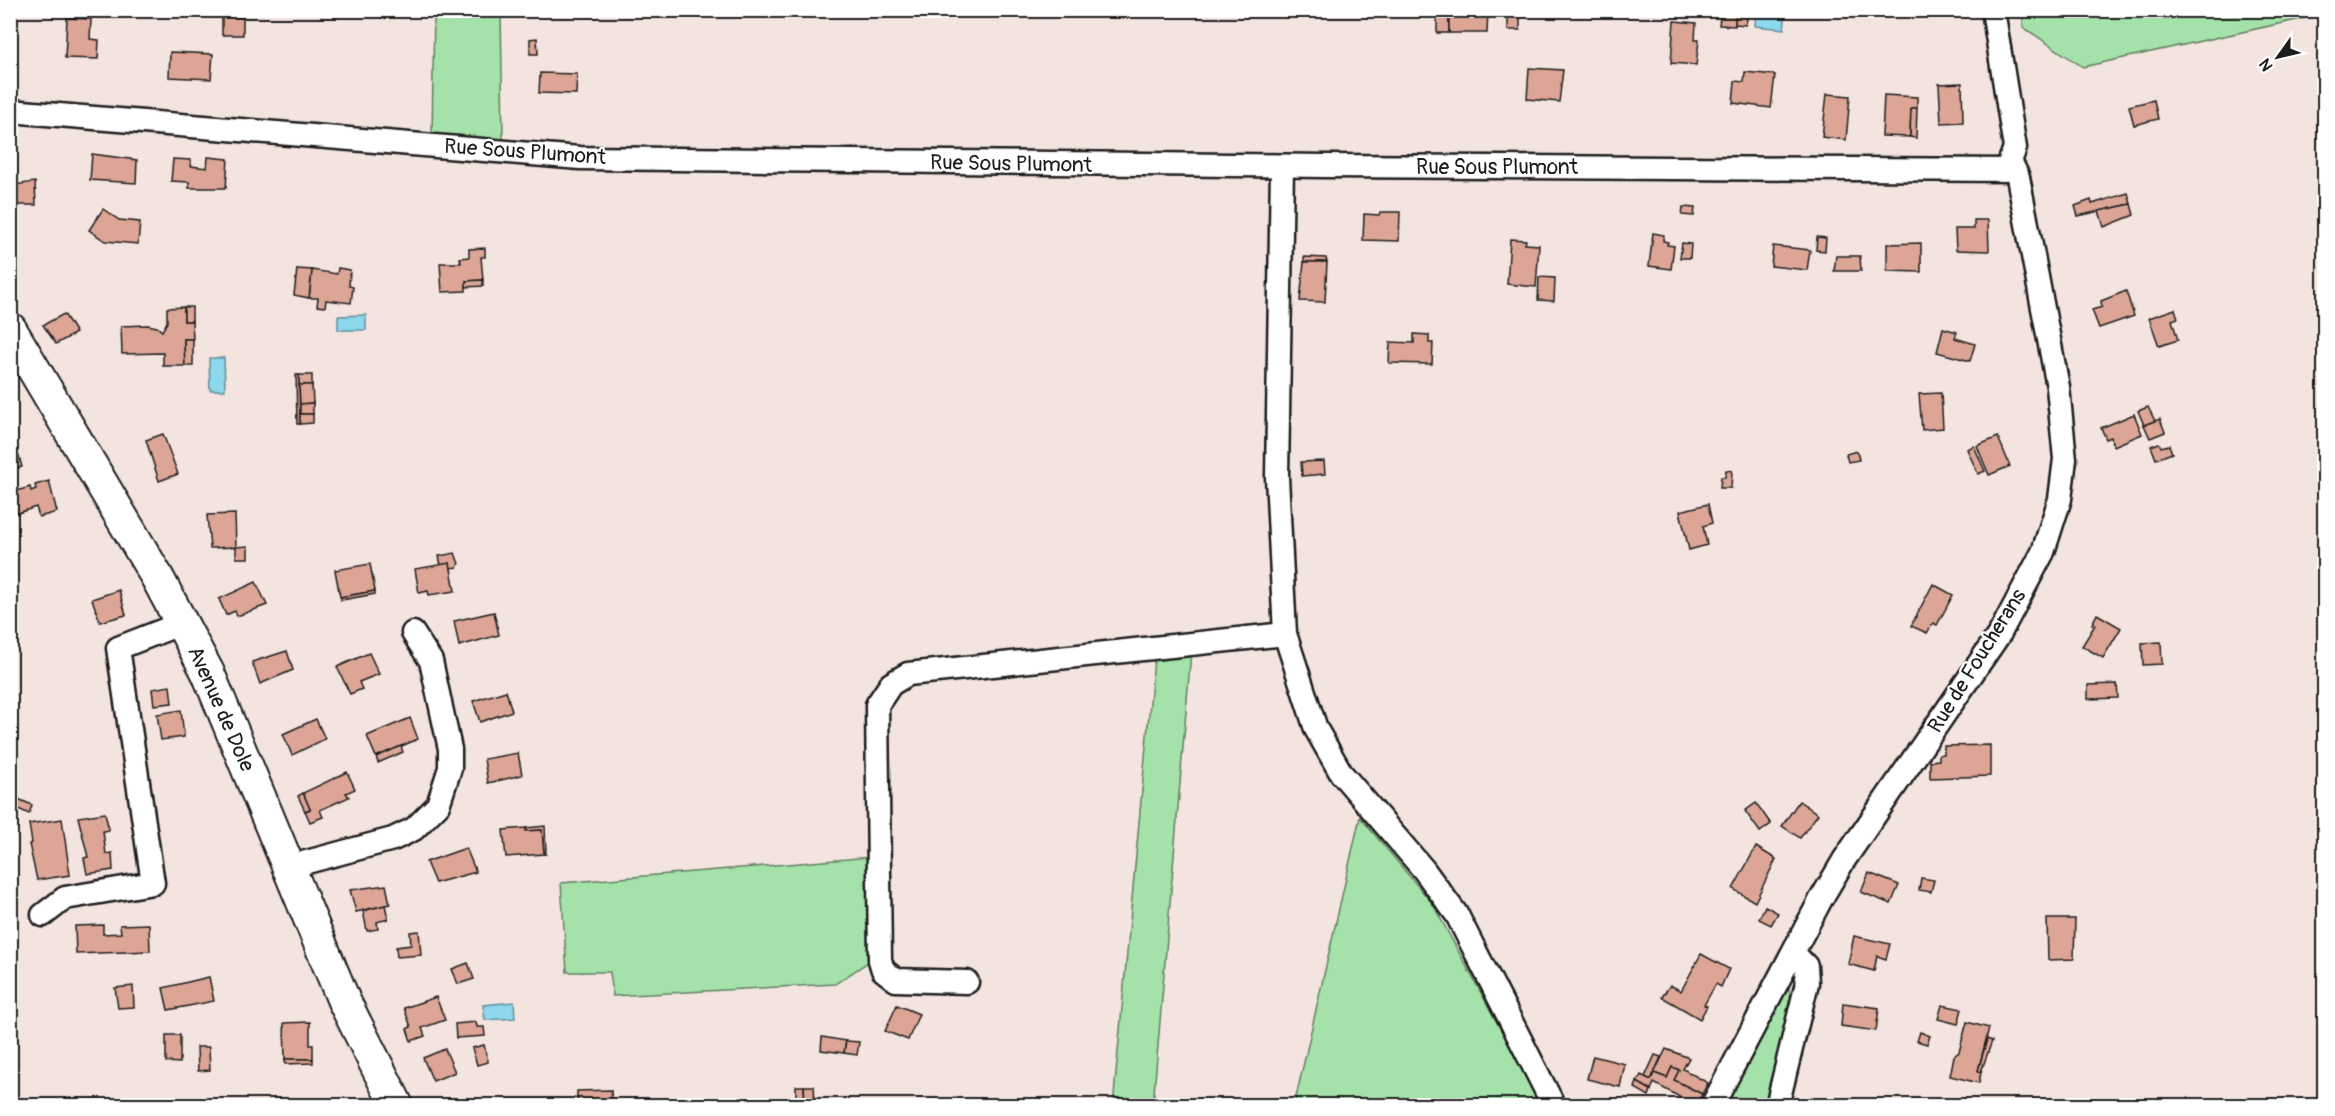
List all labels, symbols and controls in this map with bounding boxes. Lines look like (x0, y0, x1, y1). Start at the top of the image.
north arrow (2248, 27, 2308, 87)
text: N (2255, 55, 2278, 75)
street label: Rue Sous Plumont (443, 133, 607, 171)
street label: Rue Sous Plumont (930, 149, 1093, 179)
street label: Rue Sous Plumont (1416, 154, 1579, 181)
street label: Rue de Foucherans (1922, 583, 2032, 738)
street label: Avenue de Dole (181, 642, 261, 776)

